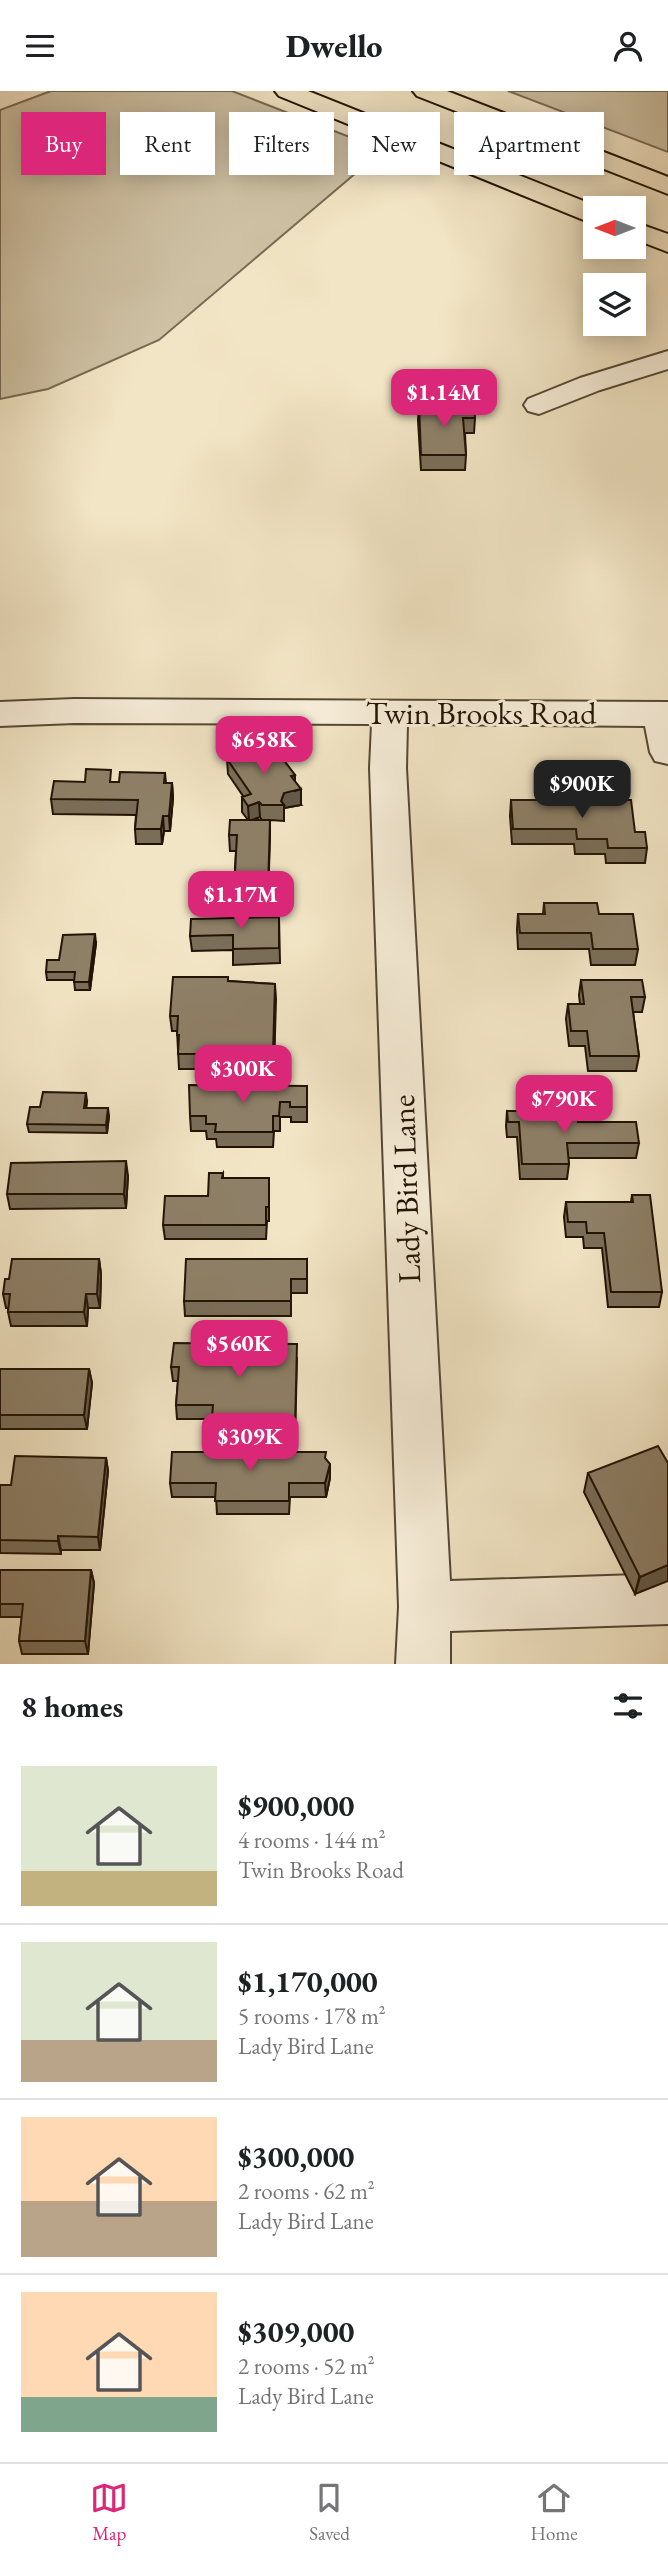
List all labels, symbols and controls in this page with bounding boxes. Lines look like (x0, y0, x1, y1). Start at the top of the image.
text: Dwello (286, 25, 382, 67)
icon: menu (21, 27, 59, 65)
icon: person (609, 27, 647, 65)
chip: Buy (21, 112, 106, 175)
chip: Rent (120, 112, 215, 175)
chip: Filters (229, 112, 334, 175)
chip: New (348, 112, 440, 175)
chip: Apartment (454, 112, 604, 175)
north arrow (583, 196, 646, 259)
map controls (583, 196, 646, 336)
button: layers (583, 273, 646, 336)
pin: $1.14M (387, 369, 501, 429)
text: $1.14M (407, 377, 481, 407)
street label: Twin Brooks Road (366, 692, 597, 734)
pin: $658K (215, 717, 313, 776)
text: $658K (232, 724, 296, 754)
pin: $900K (533, 761, 631, 820)
text: $900K (550, 768, 614, 798)
pin: $1.17M (184, 871, 298, 931)
text: $1.17M (204, 879, 278, 909)
pin: $300K (194, 1045, 292, 1105)
text: $300K (211, 1053, 275, 1083)
pin: $790K (515, 1075, 613, 1135)
text: $790K (532, 1083, 596, 1113)
street label: Lady Bird Lane (382, 1094, 430, 1284)
pin: $560K (190, 1321, 288, 1380)
text: $560K (207, 1328, 271, 1358)
pin: $309K (201, 1413, 299, 1473)
text: $309K (218, 1421, 282, 1451)
text: 8 homes (21, 1687, 123, 1726)
icon: filters (609, 1687, 647, 1725)
text: $900,000 (238, 1786, 354, 1825)
icon: home (77, 1794, 161, 1878)
text: 4 rooms · 144 m² (238, 1825, 386, 1855)
text: Twin Brooks Road (238, 1855, 404, 1885)
text: $1,170,000 (238, 1962, 378, 2001)
icon: home (77, 1970, 161, 2054)
text: 5 rooms · 178 m² (238, 2001, 386, 2031)
text: Lady Bird Lane (238, 2031, 374, 2061)
text: $300,000 (238, 2137, 354, 2176)
icon: home (77, 2145, 161, 2229)
text: 2 rooms · 62 m² (238, 2176, 375, 2206)
text: Lady Bird Lane (238, 2206, 374, 2236)
text: $309,000 (238, 2312, 354, 2351)
icon: home (77, 2320, 161, 2404)
text: 2 rooms · 52 m² (238, 2351, 375, 2381)
text: Lady Bird Lane (238, 2381, 374, 2411)
tab: Map (90, 2479, 128, 2546)
tab: Saved (309, 2479, 350, 2546)
tab: Home (531, 2479, 578, 2546)

